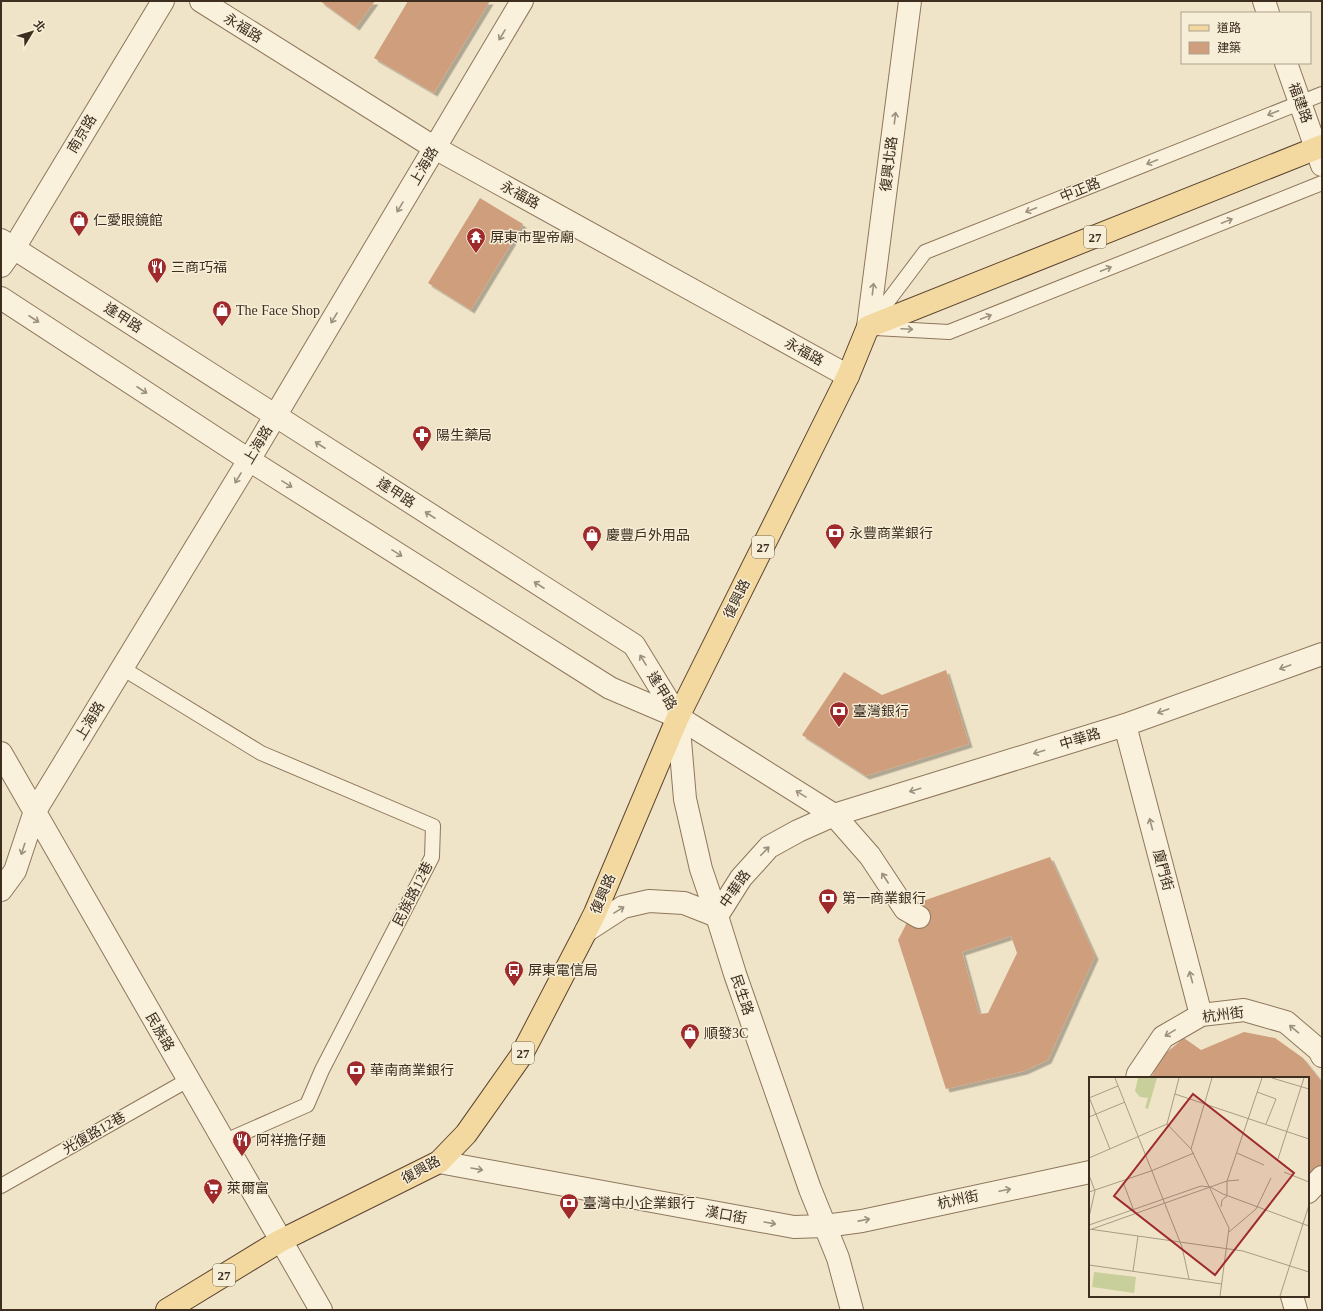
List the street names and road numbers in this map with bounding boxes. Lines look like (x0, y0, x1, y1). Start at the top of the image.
street label: 永福路 (221, 11, 265, 45)
street label: 福建路 (1286, 81, 1314, 125)
street label: 南京路 (65, 112, 99, 156)
street label: 復興北路 (877, 135, 900, 193)
street label: 上海路 (407, 144, 441, 188)
street label: 中正路 (1058, 175, 1102, 205)
street label: 永福路 (498, 178, 542, 212)
road number: 27 (1084, 226, 1106, 248)
street label: 逢甲路 (101, 300, 145, 336)
street label: 永福路 (782, 335, 826, 369)
street label: 上海路 (241, 423, 275, 467)
street label: 逢甲路 (374, 475, 418, 511)
road number: 27 (752, 536, 774, 558)
street label: 復興路 (721, 577, 753, 621)
street label: 逢甲路 (645, 669, 679, 713)
street label: 上海路 (73, 699, 107, 743)
street label: 中華路 (1058, 726, 1102, 752)
street label: 廈門街 (1150, 848, 1177, 892)
street label: 民族路12巷 (390, 859, 436, 929)
street label: 中華路 (717, 867, 753, 911)
street label: 復興路 (588, 872, 618, 916)
street label: 民生路 (728, 973, 756, 1017)
street label: 杭州街 (1201, 1004, 1245, 1025)
street label: 民族路 (143, 1010, 177, 1054)
road number: 27 (512, 1042, 534, 1064)
street label: 光復路12巷 (60, 1109, 128, 1157)
street label: 復興路 (399, 1153, 443, 1187)
street label: 杭州街 (936, 1187, 980, 1212)
street label: 漢口街 (704, 1204, 748, 1226)
road number: 27 (213, 1264, 235, 1286)

